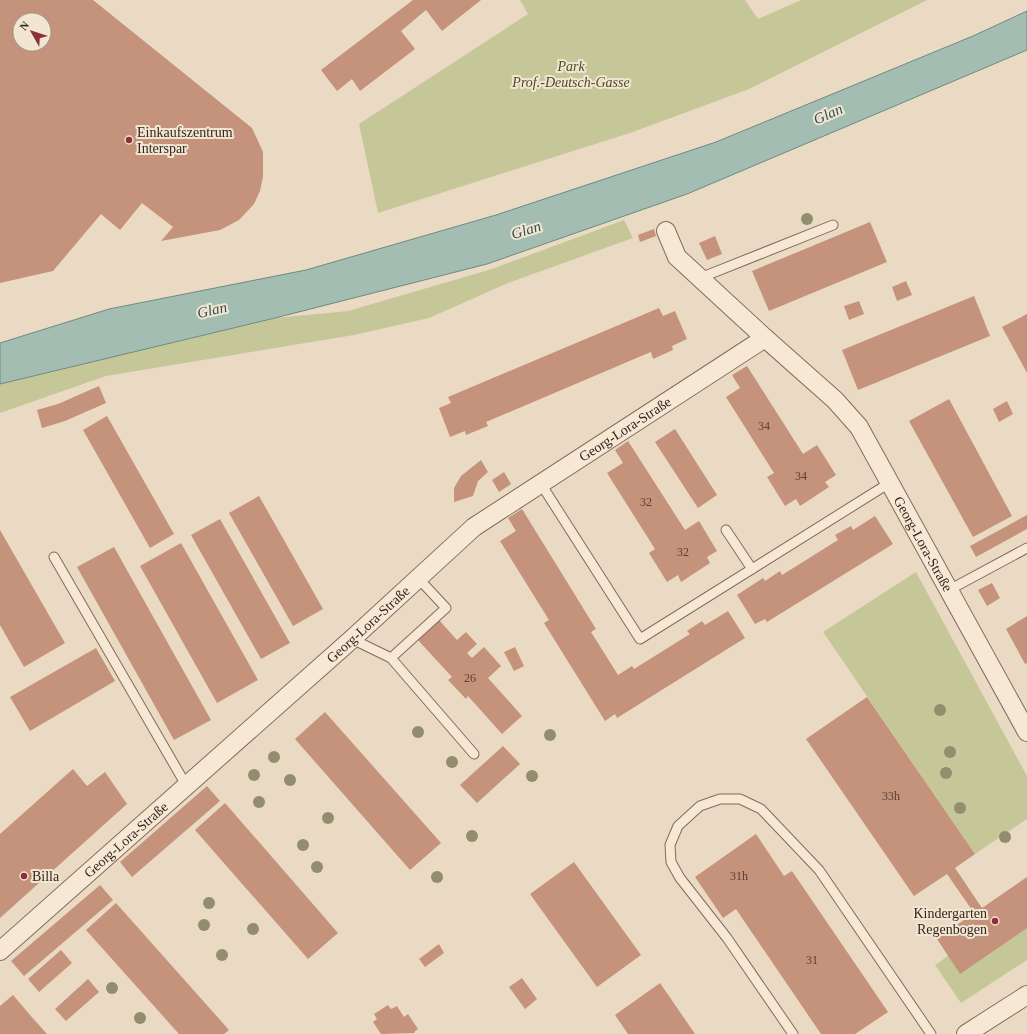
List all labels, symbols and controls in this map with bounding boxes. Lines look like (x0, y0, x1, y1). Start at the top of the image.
north arrow (12, 12, 52, 52)
text: N (17, 19, 31, 33)
park label: Park Prof.-Deutsch-Gasse (511, 59, 630, 90)
water label: Glan (811, 101, 845, 127)
place label: Einkaufszentrum Interspar (137, 125, 233, 156)
marker: Einkaufszentrum Interspar (124, 135, 134, 145)
water label: Glan (509, 218, 543, 242)
water label: Glan (196, 299, 228, 321)
street label: Georg-Lora-Straße (576, 394, 674, 464)
house number: 34 (758, 419, 770, 433)
house number: 34 (795, 469, 807, 483)
street label: Georg-Lora-Straße (891, 494, 956, 594)
house number: 32 (640, 495, 652, 509)
house number: 32 (677, 545, 689, 559)
street label: Georg-Lora-Straße (323, 583, 412, 666)
house number: 26 (464, 671, 476, 685)
house number: 33h (882, 789, 900, 803)
street label: Georg-Lora-Straße (81, 799, 170, 880)
place label: Billa (32, 869, 60, 884)
house number: 31h (730, 869, 748, 883)
marker: Billa (19, 871, 29, 881)
place label: Kindergarten Regenbogen (913, 906, 987, 937)
marker: Kindergarten Regenbogen (990, 916, 1000, 926)
house number: 31 (806, 953, 818, 967)

